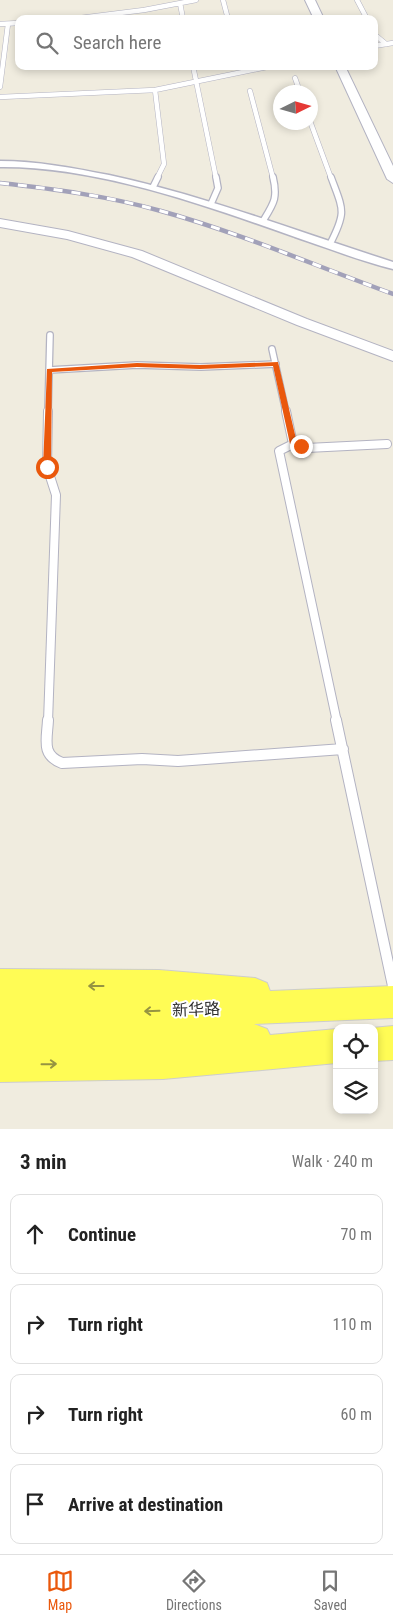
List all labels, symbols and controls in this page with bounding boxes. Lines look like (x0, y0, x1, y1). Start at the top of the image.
search box (15, 15, 378, 70)
icon: search (33, 29, 61, 57)
text: Search here (73, 31, 161, 54)
north arrow (273, 85, 318, 130)
route end (290, 435, 313, 458)
route start (36, 456, 59, 479)
one-way arrow (88, 981, 104, 991)
street label: 新华路 (172, 999, 220, 1020)
one-way arrow (144, 1006, 160, 1016)
map controls (333, 1024, 378, 1114)
button: locate (333, 1024, 378, 1069)
one-way arrow (40, 1059, 56, 1069)
button: layers (333, 1069, 378, 1114)
text: 3 min (20, 1150, 67, 1174)
text: Walk · 240 m (292, 1152, 373, 1171)
icon: ahead (21, 1220, 49, 1248)
text: Continue (68, 1223, 136, 1246)
text: 70 m (340, 1225, 372, 1244)
icon: right (21, 1310, 49, 1338)
text: Turn right (68, 1313, 143, 1336)
text: 110 m (333, 1315, 372, 1334)
icon: right (21, 1400, 49, 1428)
text: Turn right (68, 1403, 143, 1426)
text: 60 m (340, 1405, 372, 1424)
icon: arrive (21, 1490, 49, 1518)
text: Arrive at destination (68, 1493, 223, 1516)
tab: Map (46, 1567, 74, 1613)
tab: Directions (166, 1567, 222, 1613)
tab: Saved (314, 1567, 347, 1613)

